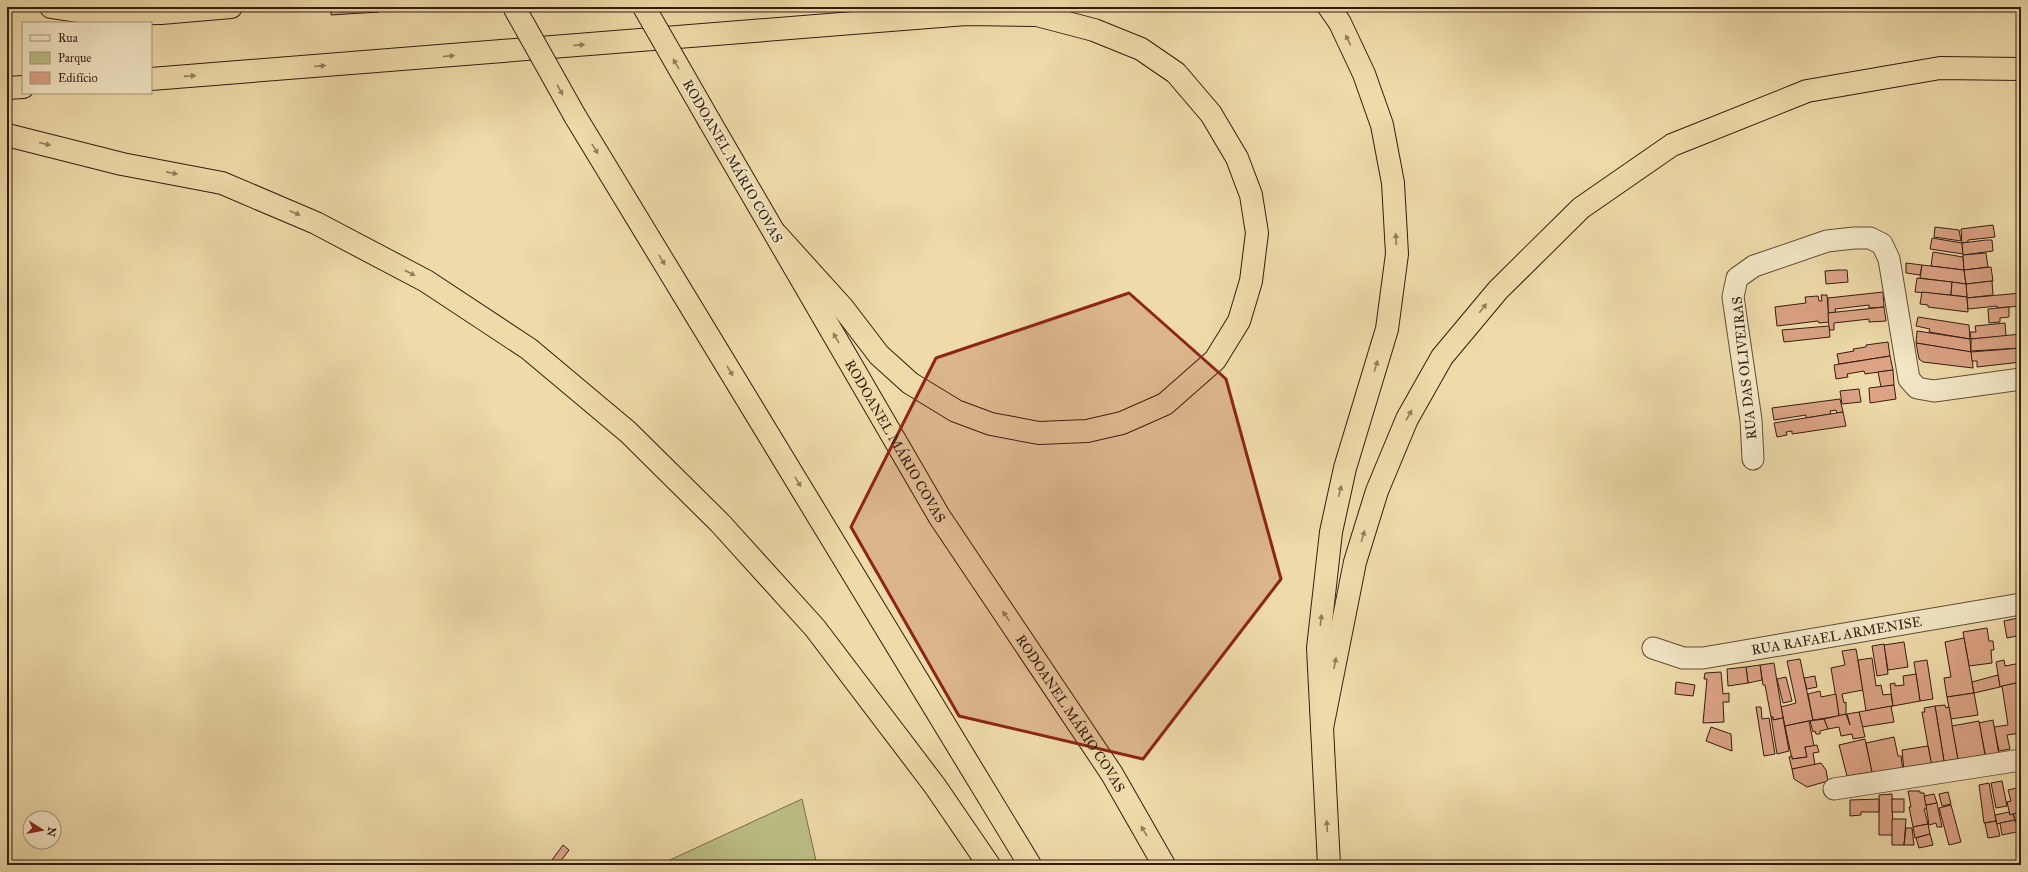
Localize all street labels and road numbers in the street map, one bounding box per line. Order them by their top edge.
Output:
street label: RODOANEL MÁRIO COVAS [679,76,788,246]
street label: RUA DAS OLIVEIRAS [1729,296,1760,440]
street label: RODOANEL MÁRIO COVAS [841,357,949,526]
street label: RUA RAFAEL ARMENISE [1750,613,1923,659]
street label: RODOANEL MÁRIO COVAS [1012,631,1129,795]

